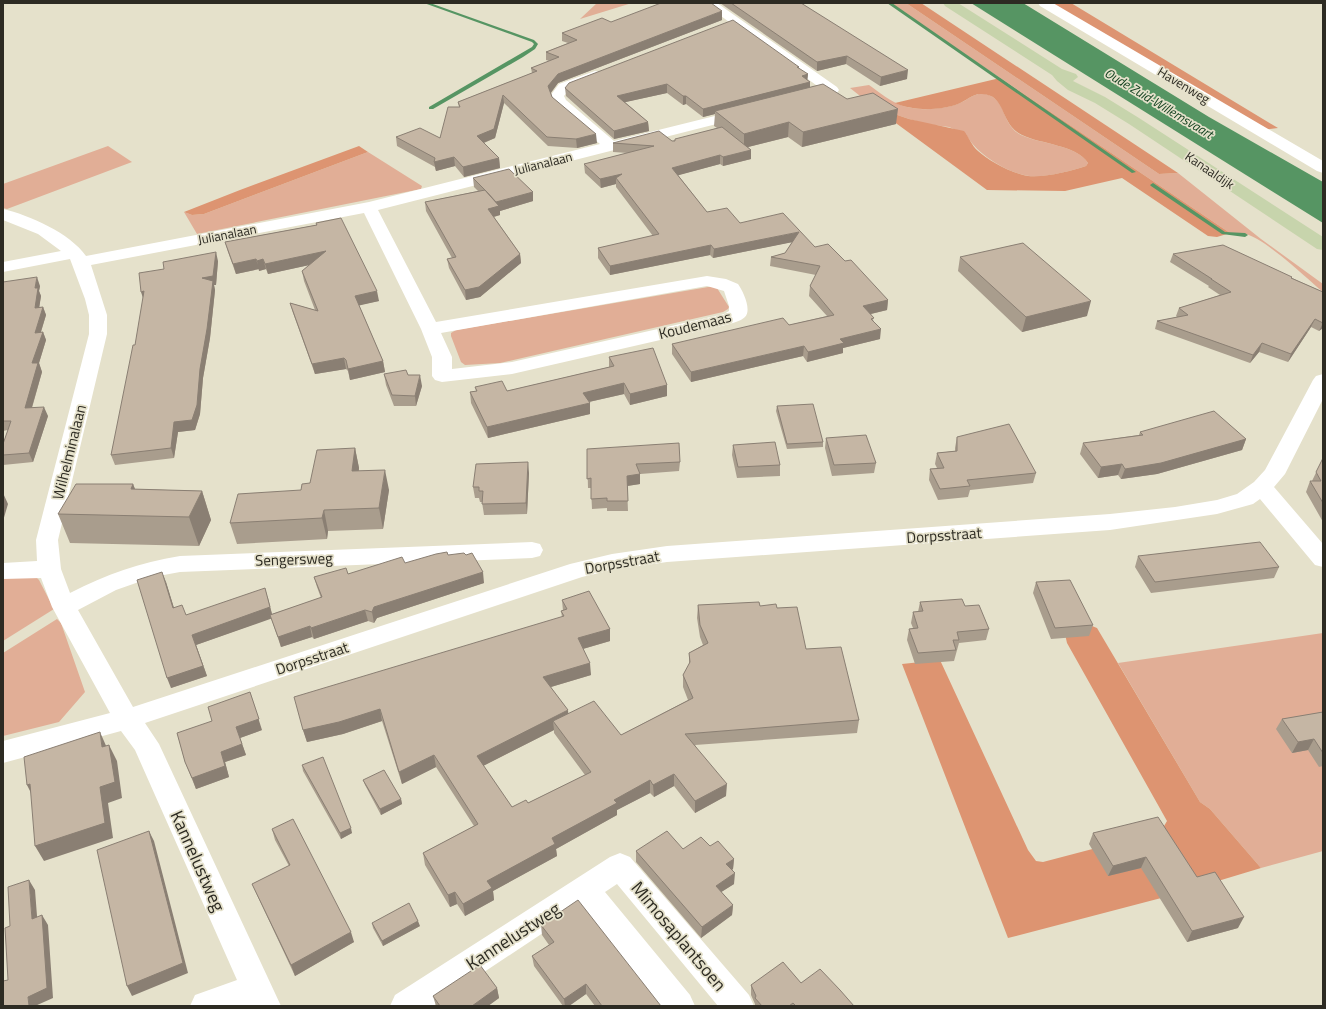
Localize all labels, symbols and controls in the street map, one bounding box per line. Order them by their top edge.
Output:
street label: Havenweg [1154,62,1214,109]
water label: Oude Zuid-Willemsvaart [1101,63,1219,144]
street label: Julianalaan [512,146,574,180]
street label: Kanaaldijk [1181,146,1239,194]
street label: Julianalaan [196,219,258,249]
street label: Koudemaas [656,305,734,345]
street label: Wilhelminalaan [46,402,92,502]
street label: Dorpsstraat [906,521,983,549]
street label: Dorpsstraat [583,544,662,580]
street label: Sengersweg [255,546,334,572]
street label: Dorpsstraat [273,635,352,681]
street label: Kannelustweg [164,806,232,916]
street label: Mimosaplantsoen [625,875,733,997]
street label: Kannelustweg [460,895,566,977]

